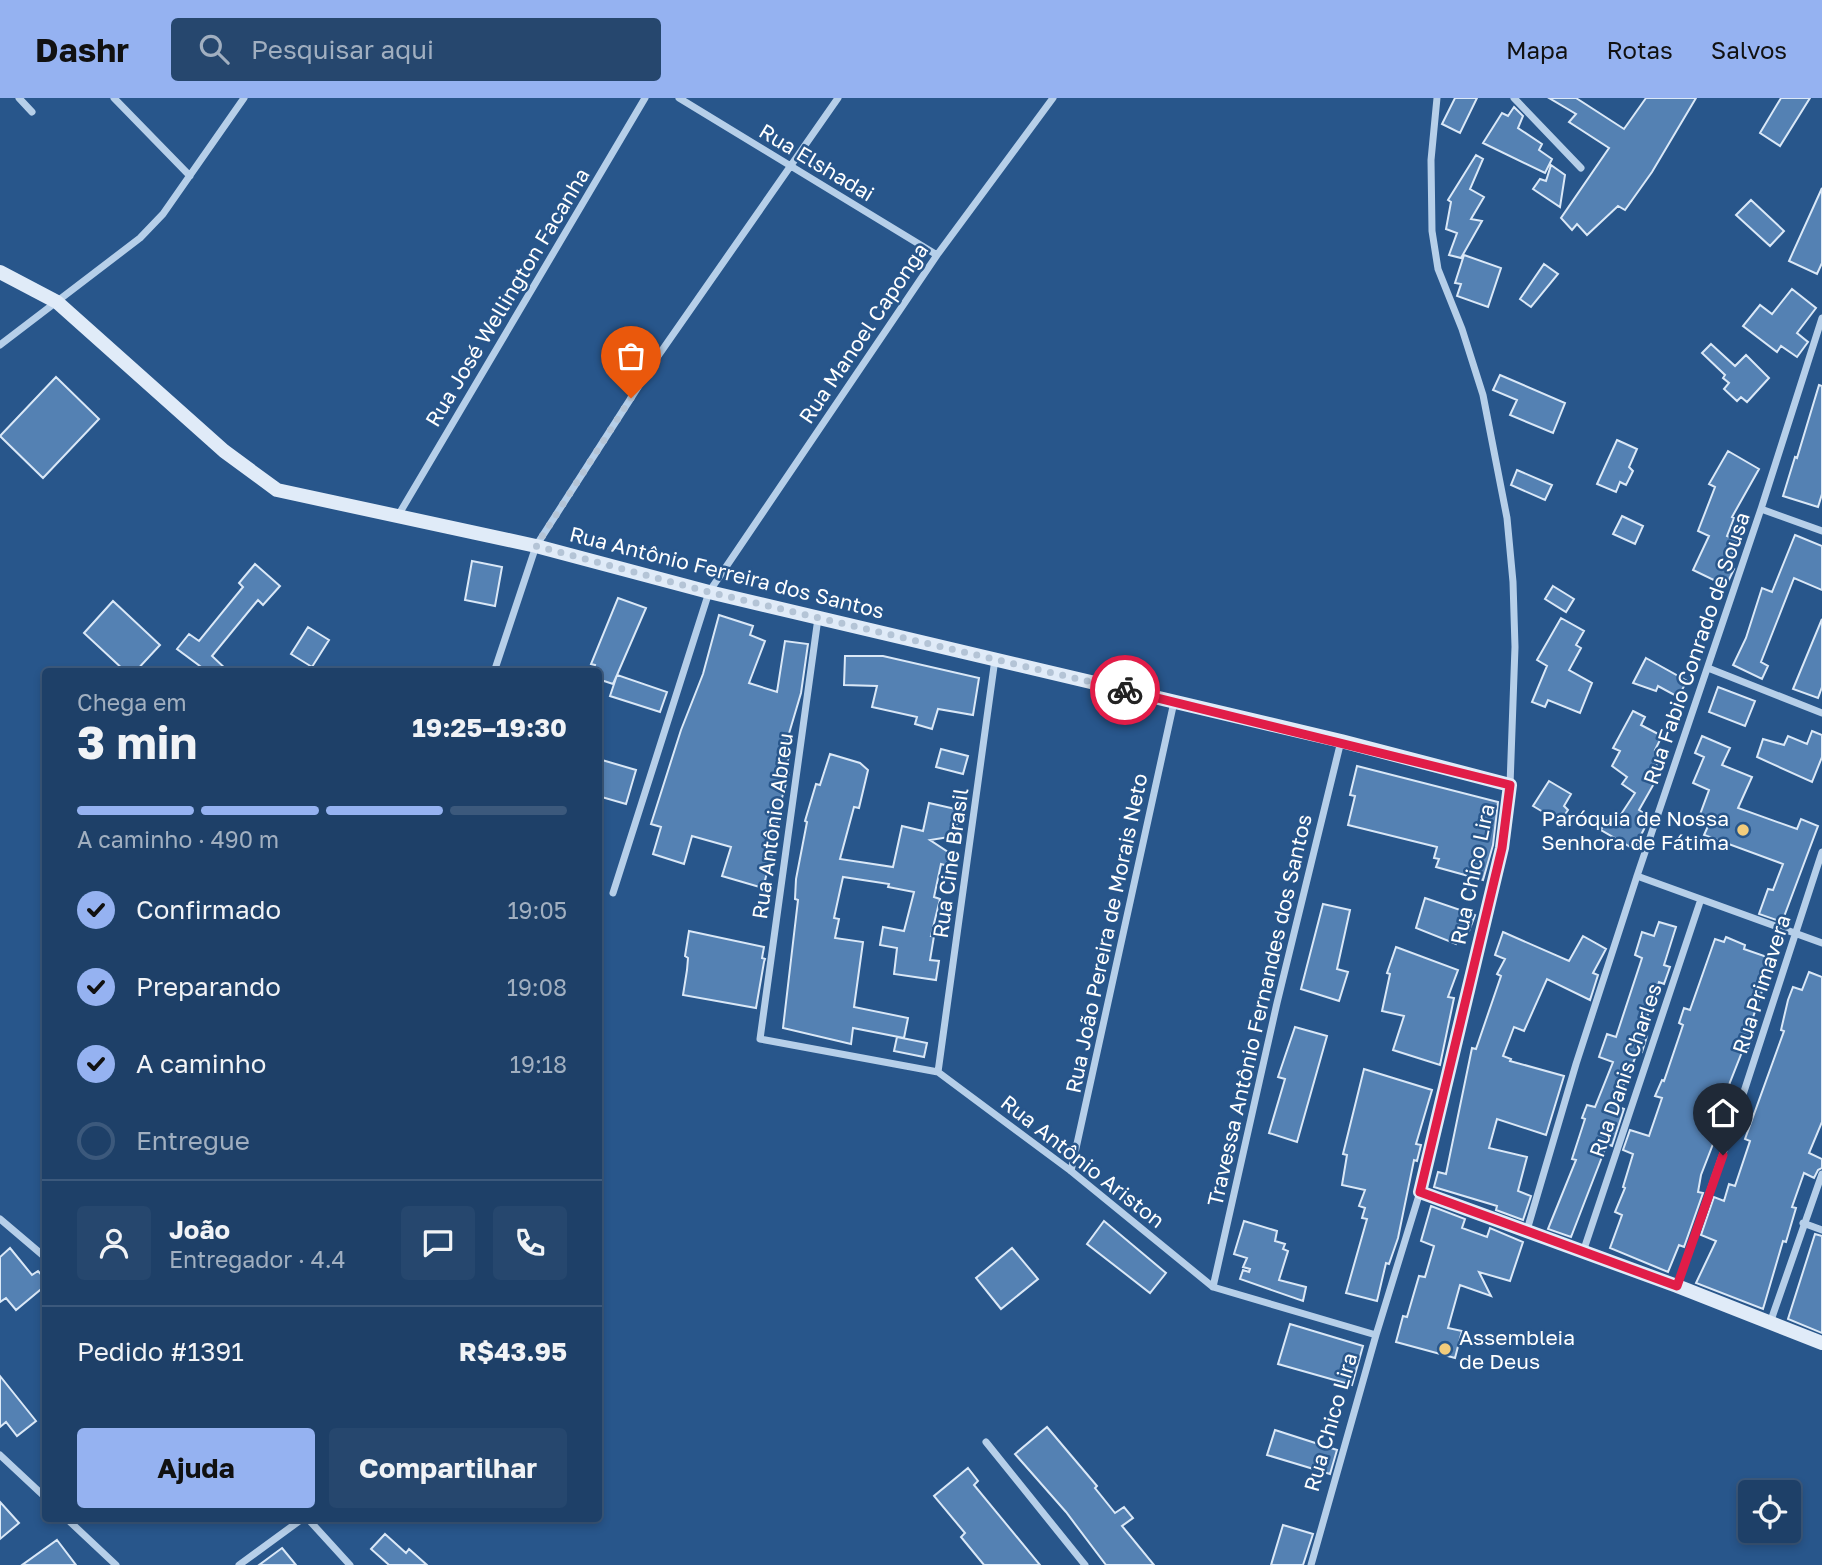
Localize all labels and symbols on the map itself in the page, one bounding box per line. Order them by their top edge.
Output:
street label: Rua Elshadai [755,118,879,206]
street label: Rua José Wellington Facanha [419,163,595,431]
street label: Rua Manoel Caponga [793,238,933,428]
pin [601,326,661,398]
street label: Rua Fabio Conrado de Sousa [1637,508,1755,788]
street label: Rua Antônio Ferreira dos Santos [567,520,887,624]
courier [1090,655,1160,725]
street label: Rua Antônio Abreu [746,731,798,921]
street label: Rua João Pereira de Morais Neto [1059,771,1153,1095]
street label: Rua Cine Brasil [927,786,973,940]
street label: Rua Chico Lira [1444,801,1500,947]
place label: Paróquia de Nossa Senhora de Fátima [1541,805,1729,855]
street label: Travessa Antônio Fernandes dos Santos [1201,811,1317,1209]
marker: Paróquia de Nossa Senhora de Fátima [1735,822,1751,838]
street label: Rua Primavera [1726,911,1796,1057]
street label: Rua Danis Charles [1583,980,1667,1160]
pin [1693,1083,1753,1155]
street label: Rua Antônio Ariston [996,1089,1170,1233]
place label: Assembleia de Deus [1459,1324,1575,1374]
marker: Assembleia de Deus [1437,1341,1453,1357]
street label: Rua Chico Lira [1298,1350,1362,1494]

